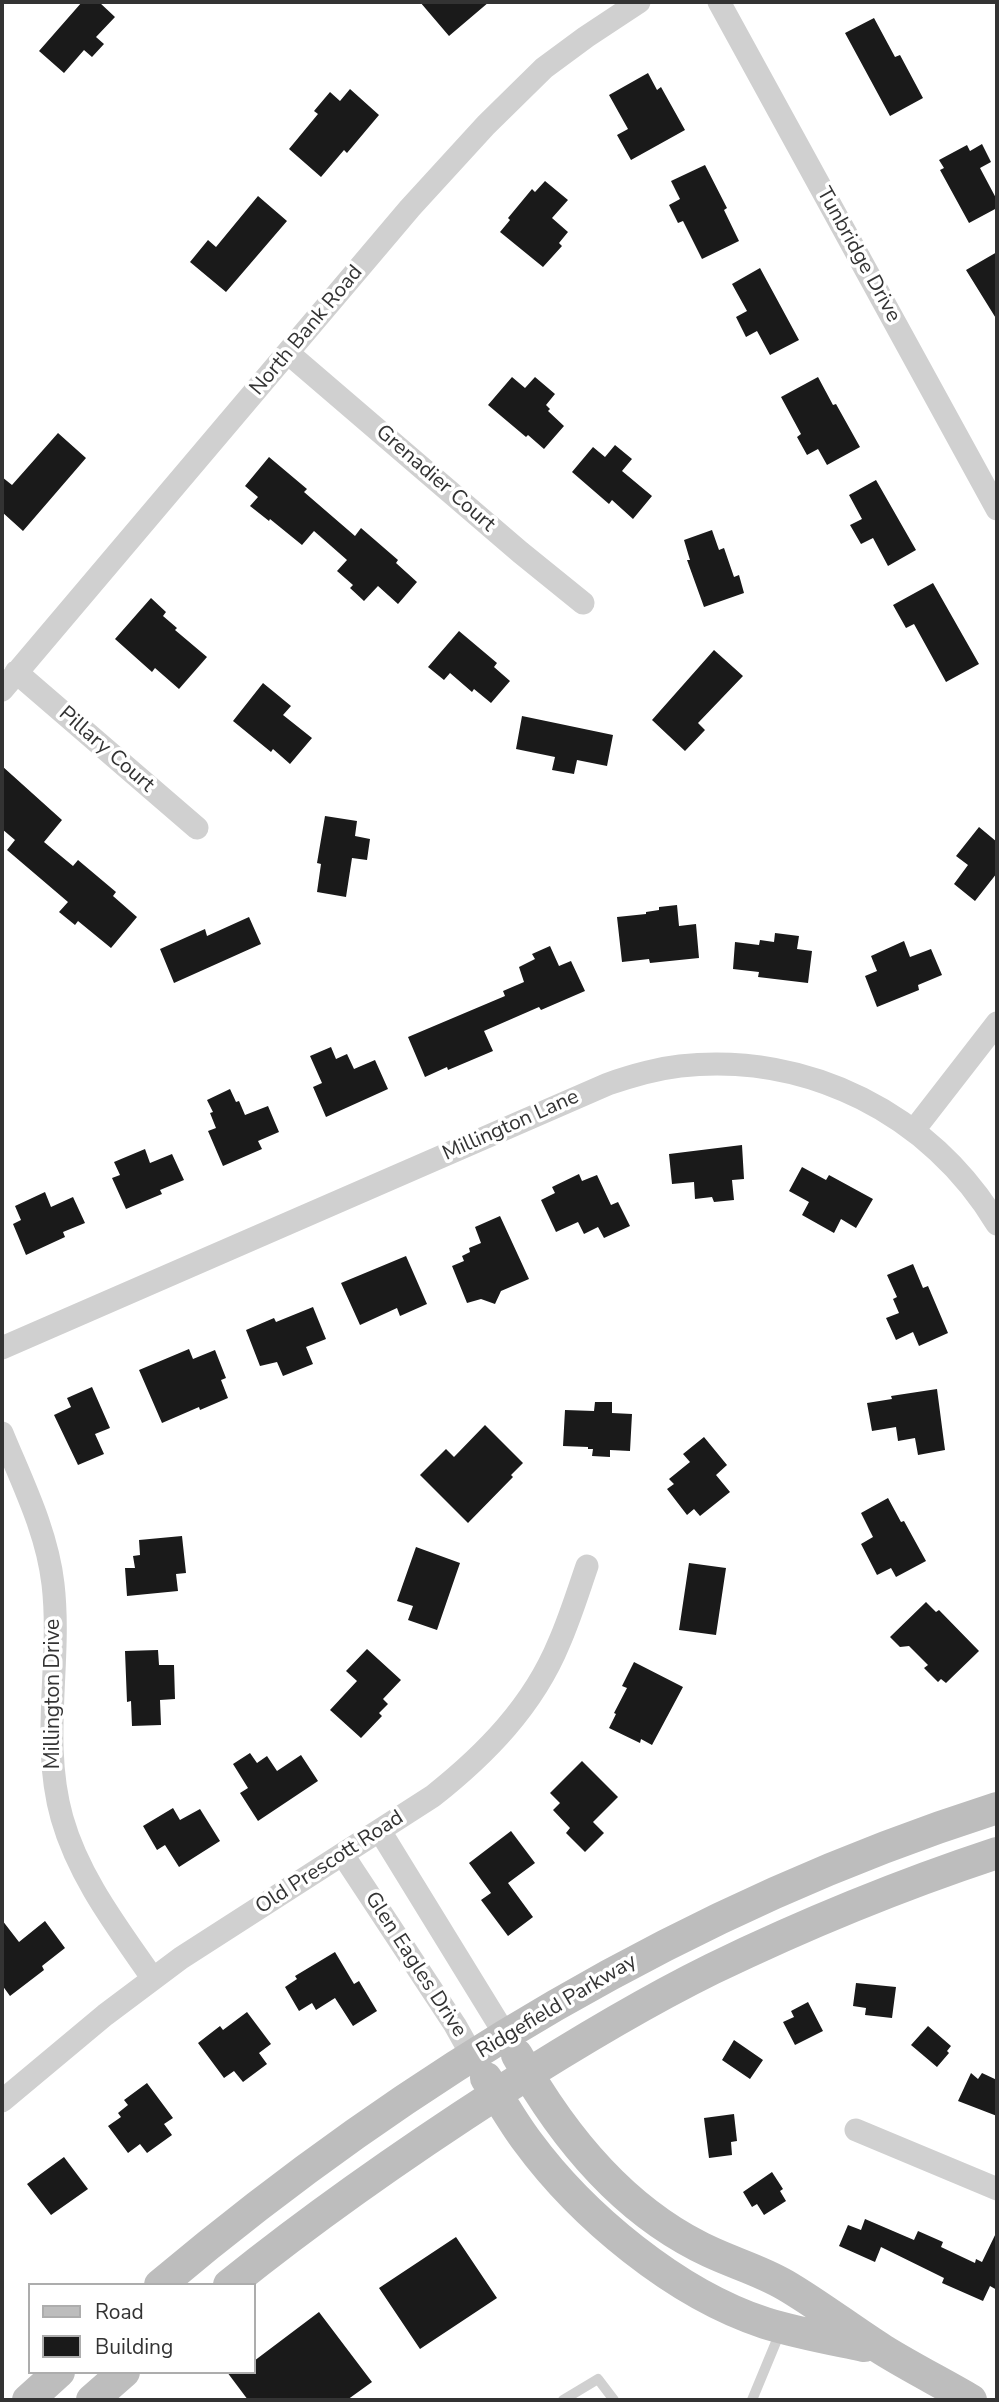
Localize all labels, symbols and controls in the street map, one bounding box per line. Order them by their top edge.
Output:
street label: Tunbridge Drive [811,183,905,327]
street label: North Bank Road [245,261,369,401]
street label: Grenadier Court [370,420,500,538]
street label: Pillary Court [53,702,159,798]
street label: Millington Lane [439,1085,583,1167]
street label: Millington Drive [41,1619,67,1769]
street label: Old Prescott Road [251,1806,409,1920]
street label: Glen Eagles Drive [359,1888,471,2042]
street label: Ridgefield Parkway [472,1949,642,2065]
legend [28,2283,256,2374]
text: Road [95,2298,144,2326]
text: Building [95,2333,173,2361]

